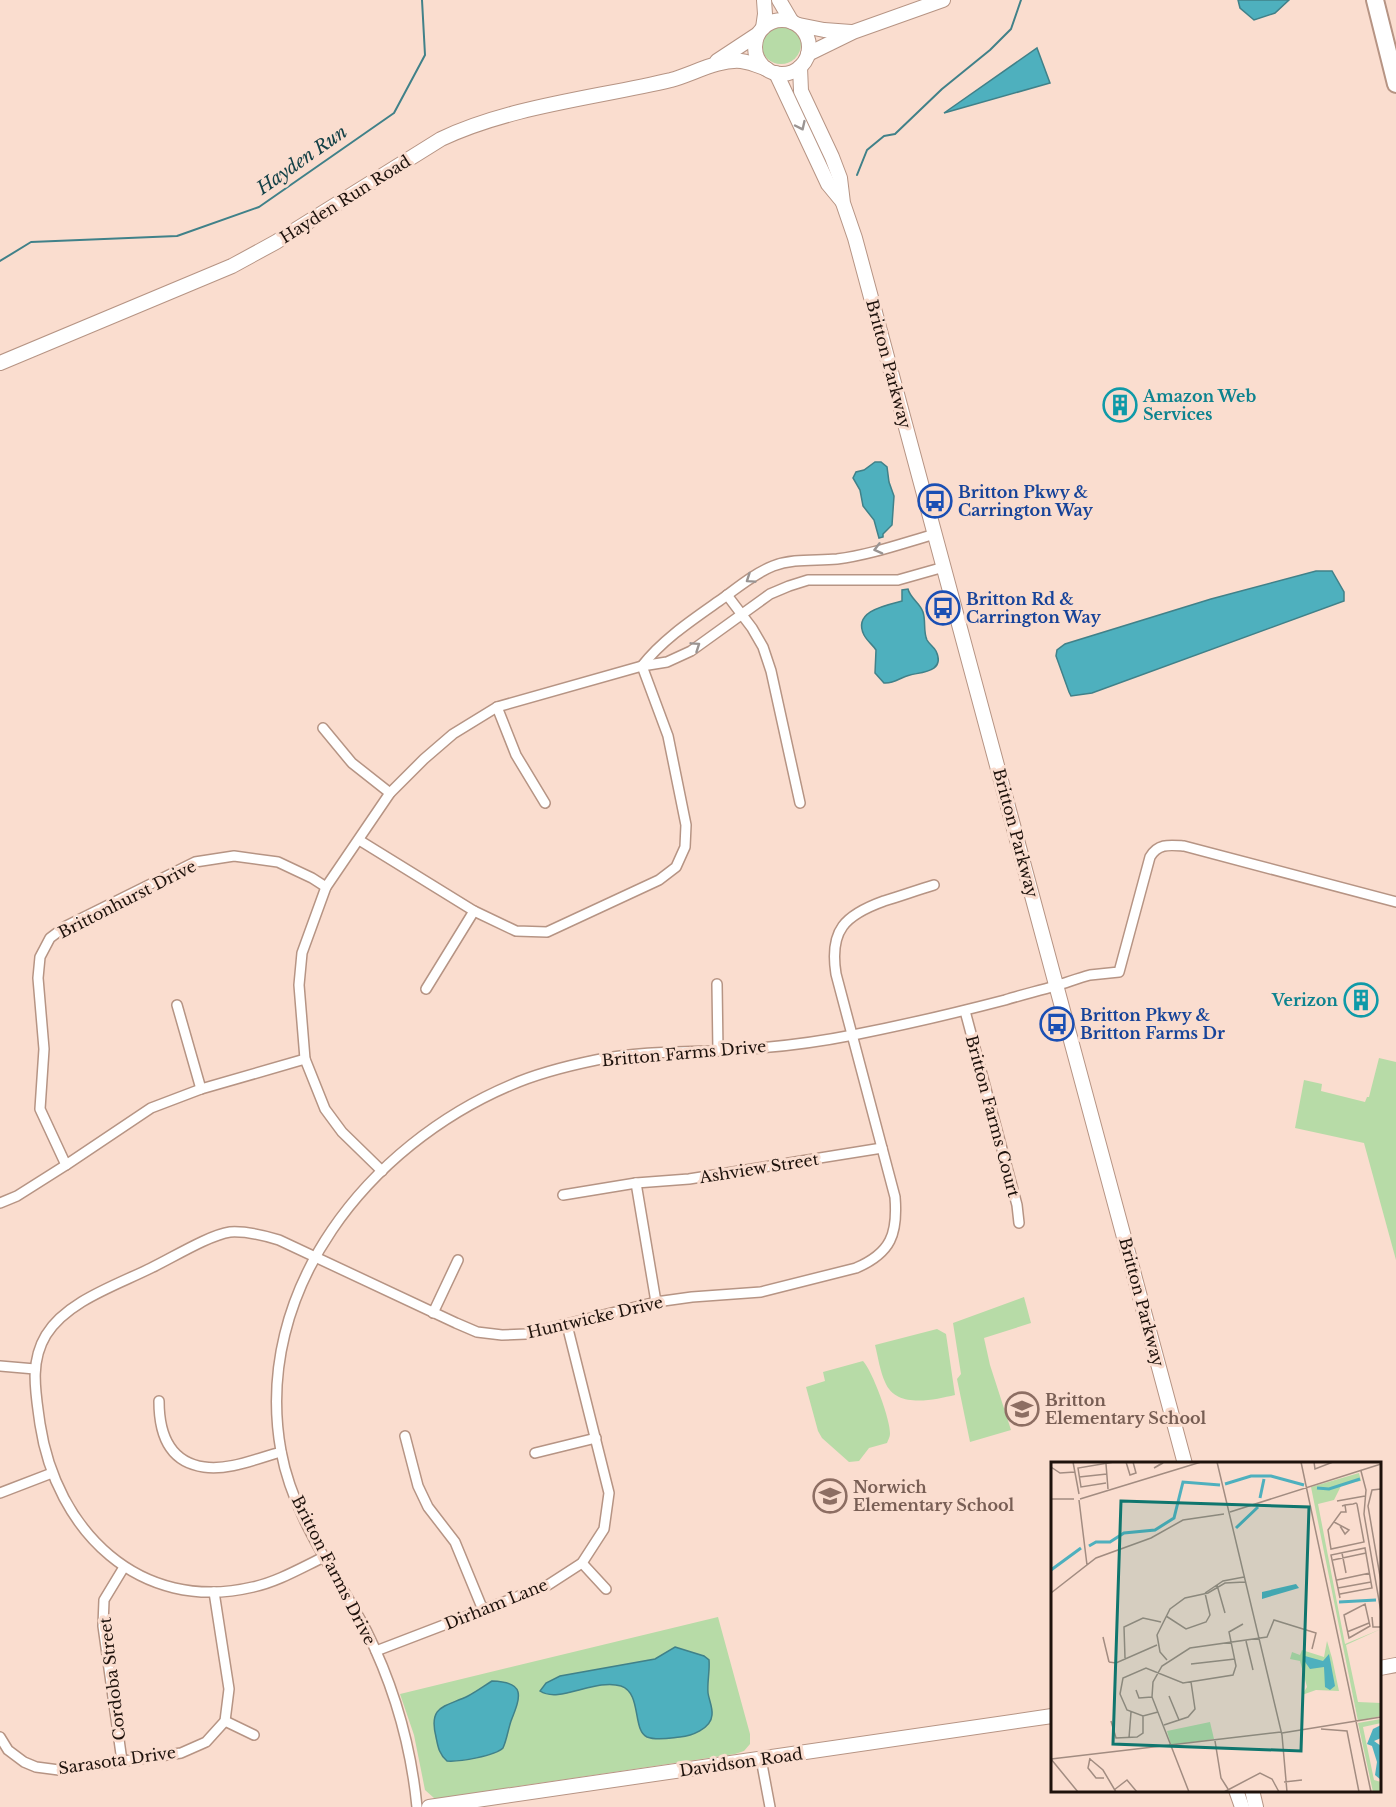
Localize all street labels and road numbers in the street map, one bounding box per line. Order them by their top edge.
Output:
street label: Hayden Run Road [276,151,414,247]
street label: Britton Parkway [862,297,916,432]
street label: Britton Parkway [989,766,1043,901]
street label: Brittonhurst Drive [55,856,199,942]
street label: Britton Farms Court [962,1033,1024,1199]
street label: Britton Farms Drive [601,1036,767,1070]
street label: Ashview Street [697,1149,820,1187]
street label: Britton Parkway [1115,1235,1169,1370]
street label: Huntwicke Drive [525,1292,665,1342]
street label: Britton Farms Drive [288,1492,380,1648]
street label: Dirham Lane [441,1574,551,1634]
street label: Cordoba Street [95,1616,129,1742]
street label: Sarasota Drive [57,1742,177,1778]
street label: Davidson Road [678,1743,804,1781]

